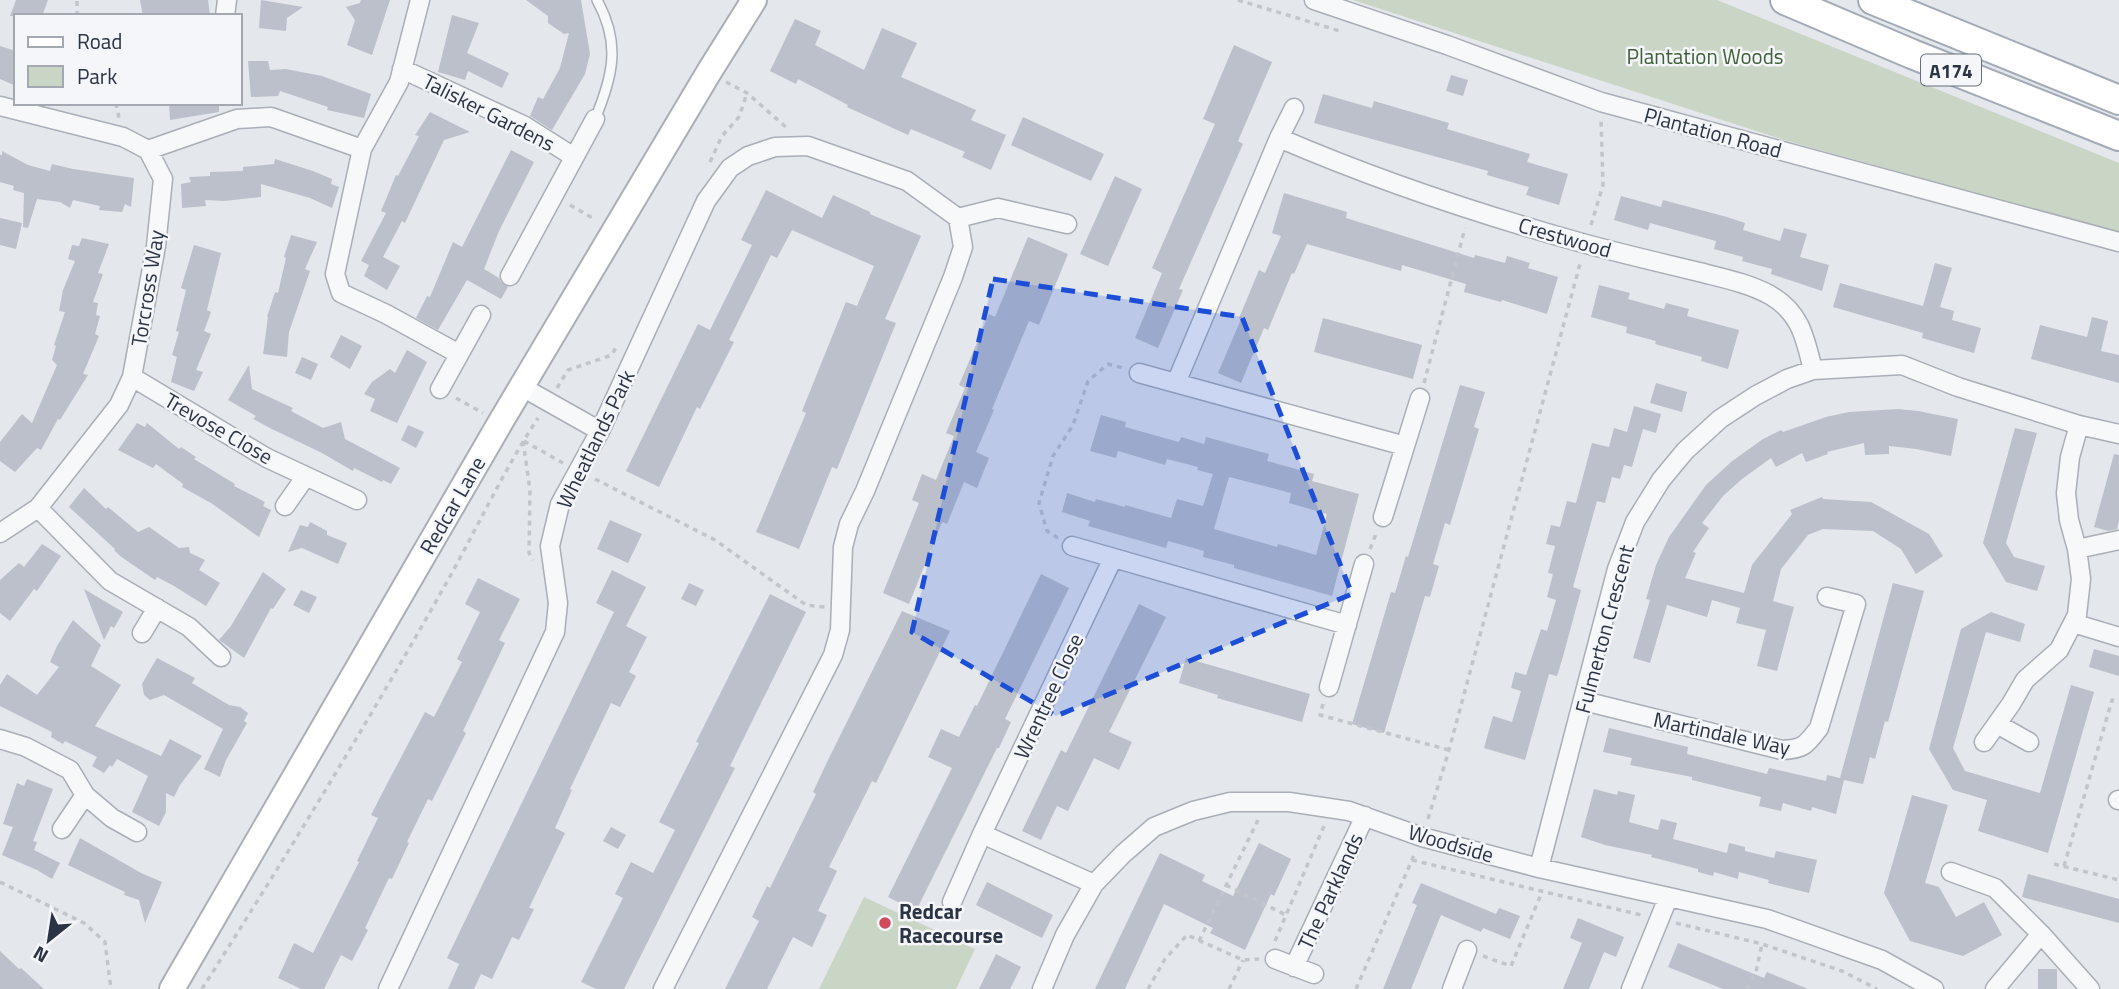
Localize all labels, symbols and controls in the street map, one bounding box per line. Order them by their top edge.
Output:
legend [14,14,242,105]
text: Road [77,25,122,57]
park label: Plantation Woods [1626,40,1784,72]
road number: A174 [1921,54,1981,86]
text: Park [77,60,117,92]
street label: Talisker Gardens [417,65,561,159]
street label: Plantation Road [1641,98,1785,166]
street label: Crestwood [1515,208,1615,266]
street label: Torcross Way [122,227,172,349]
street label: Wheatlands Park [548,364,642,514]
street label: Trevose Close [159,384,279,472]
street label: Redcar Lane [411,450,493,560]
street label: Fulmerton Crescent [1566,540,1642,717]
street label: Wrentree Close [1005,628,1091,764]
street label: Martindale Way [1651,703,1793,763]
street label: Woodside [1405,816,1497,870]
street label: The Parklands [1289,827,1371,955]
place label: Redcar Racecourse [899,895,1003,951]
north arrow [14,905,84,975]
marker: Redcar Racecourse [877,915,893,931]
text: N [27,939,53,971]

